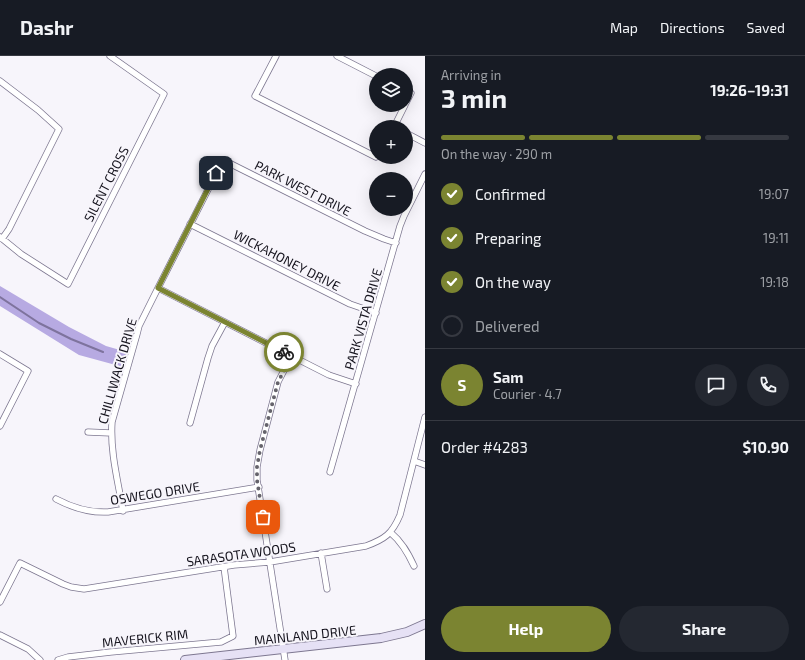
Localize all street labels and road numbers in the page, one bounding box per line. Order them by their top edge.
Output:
street label: SILENT CROSS [80,144,132,224]
street label: PARK WEST DRIVE [252,157,354,219]
street label: WICKAHONEY DRIVE [231,226,343,294]
street label: PARK VISTA DRIVE [341,266,385,372]
street label: CHILLIWACK DRIVE [94,316,140,426]
street label: OSWEGO DRIVE [109,478,201,508]
street label: SARASOTA WOODS [185,538,297,570]
street label: MAINLAND DRIVE [253,622,357,648]
street label: MAVERICK RIM [101,626,189,650]

